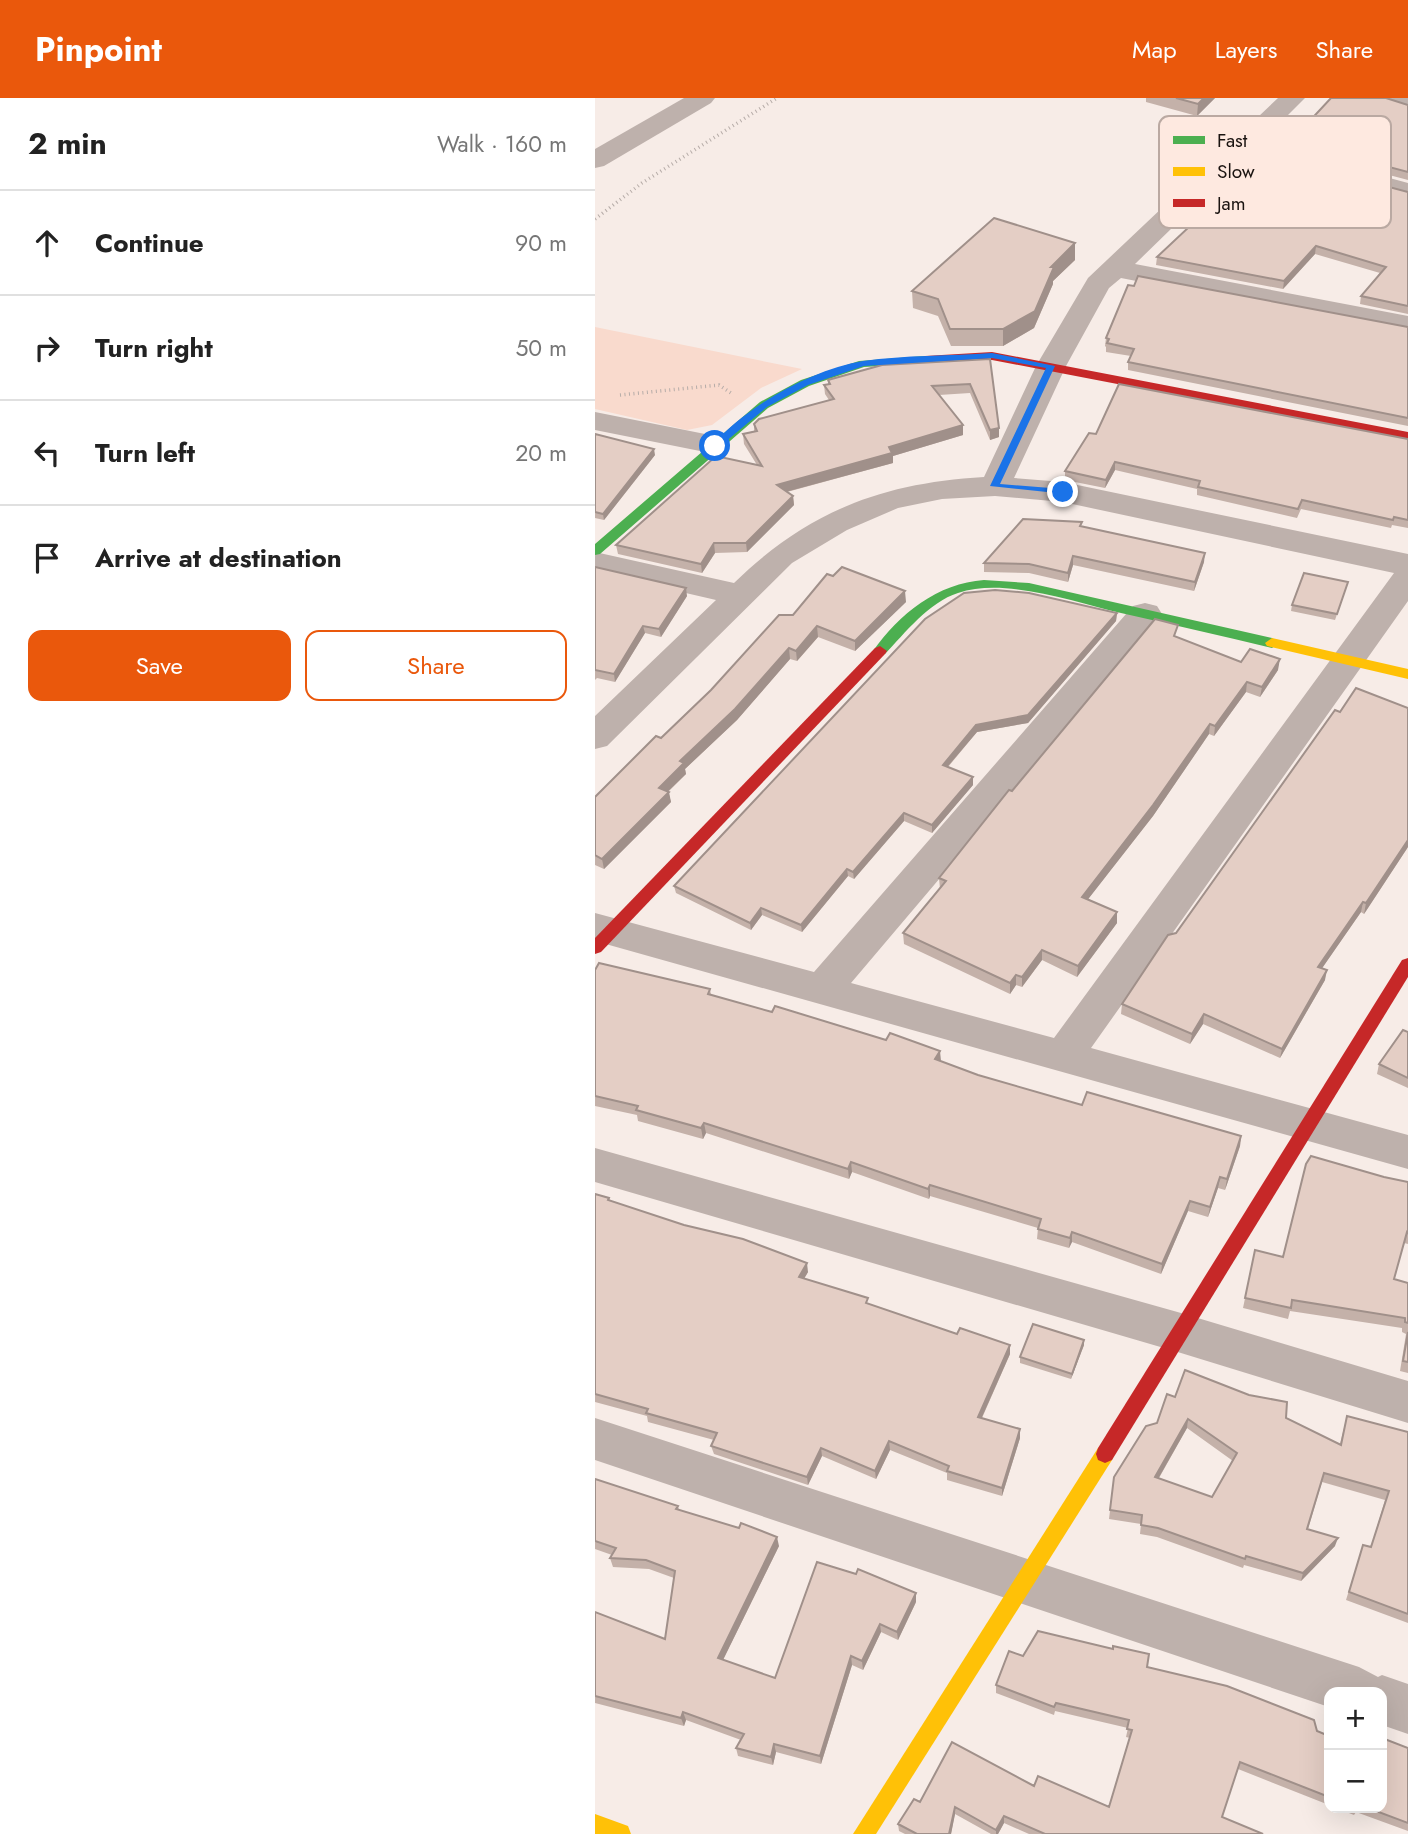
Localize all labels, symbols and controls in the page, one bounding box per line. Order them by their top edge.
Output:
text: Pinpoint [35,26,162,73]
text: Map [1132,32,1177,67]
text: Layers [1215,32,1277,67]
text: Share [1315,32,1373,67]
legend [1159,116,1391,228]
text: 2 min [28,122,107,165]
text: Walk · 160 m [437,127,567,161]
text: Fast [1217,127,1248,154]
text: Slow [1217,158,1255,185]
text: Jam [1214,190,1246,217]
icon: ahead [28,224,66,262]
text: Continue [95,224,204,262]
text: 90 m [515,226,567,260]
icon: right [28,329,66,367]
text: Turn right [95,329,213,367]
text: 50 m [515,331,567,365]
route start [699,430,730,461]
icon: left [28,434,66,472]
text: Turn left [95,434,195,472]
text: 20 m [515,436,567,470]
route end [1047,476,1078,507]
icon: arrive [28,539,66,577]
text: Arrive at destination [95,539,342,577]
button: Save [28,630,291,701]
button: Share [305,630,567,701]
map controls [1324,1687,1387,1813]
button: + [1324,1687,1387,1750]
button: − [1324,1750,1387,1813]

